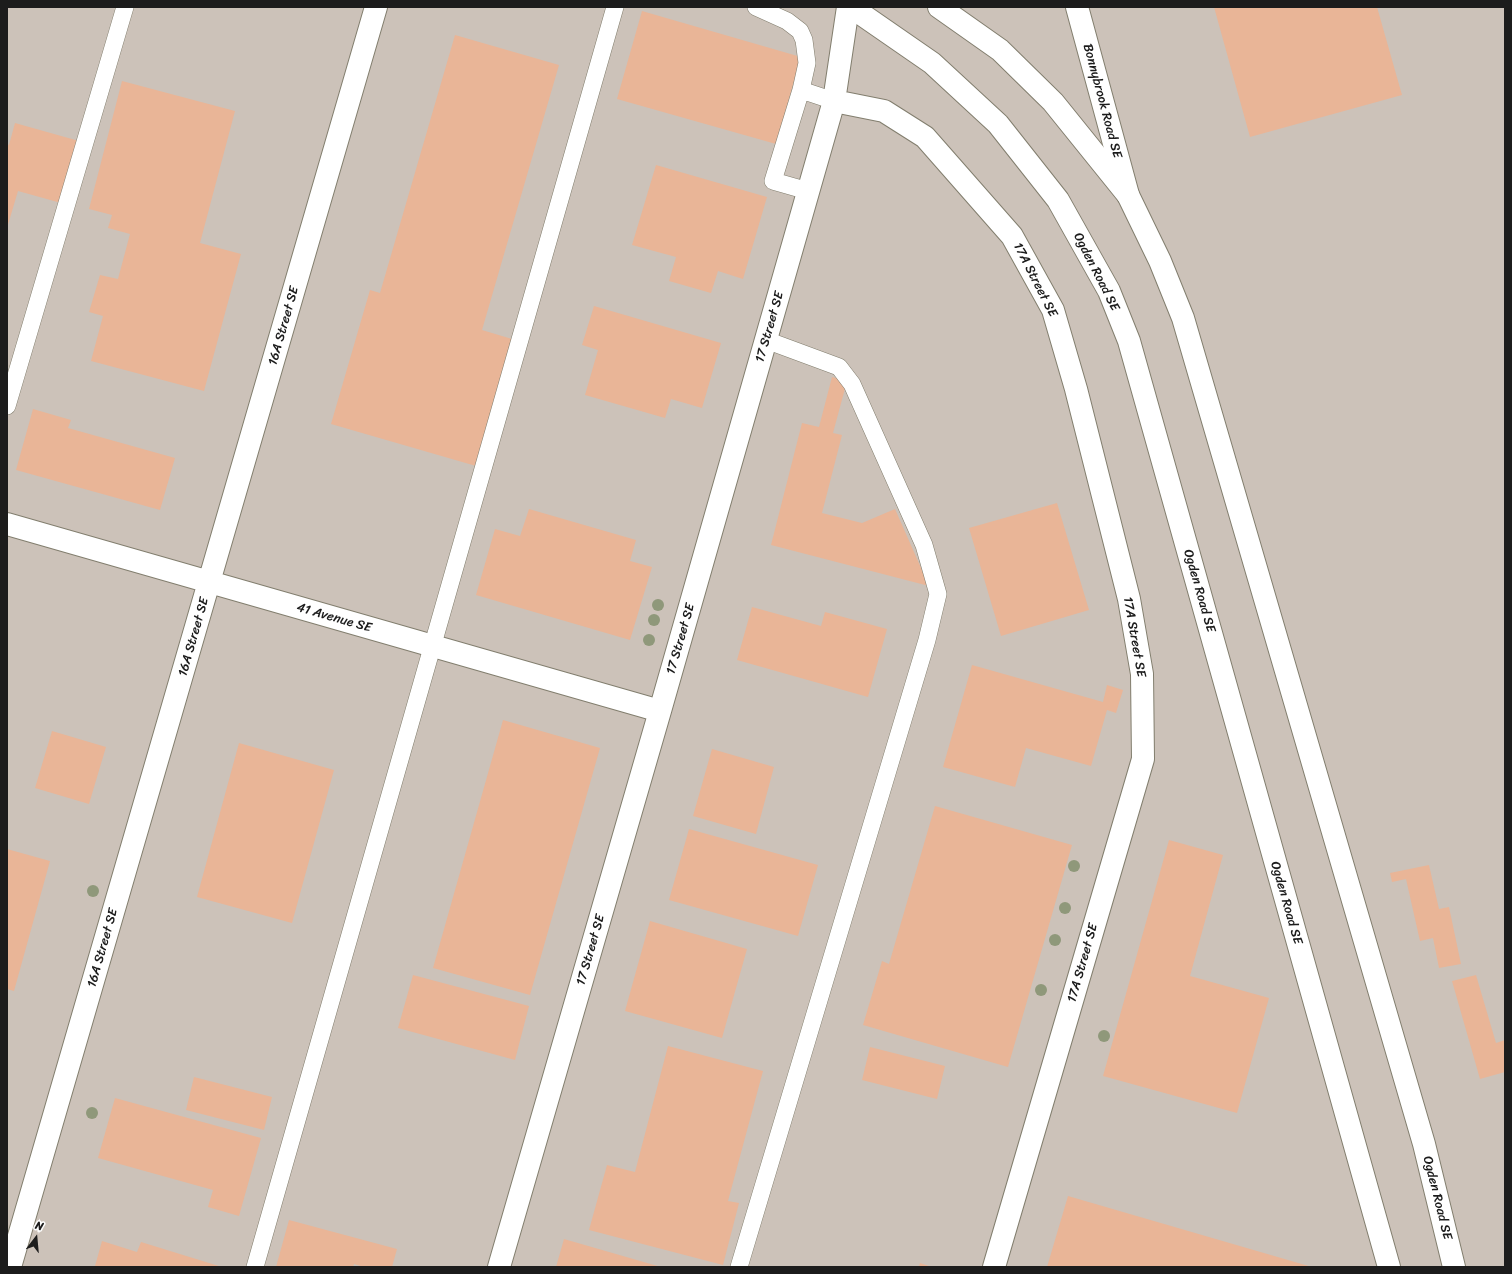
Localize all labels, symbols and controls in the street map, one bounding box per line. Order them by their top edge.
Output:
street label: Bonnybrook Road SE [1079,42,1125,160]
street label: Ogden Road SE [1070,230,1122,314]
street label: 17A Street SE [1010,240,1060,320]
street label: 16A Street SE [265,285,303,367]
street label: 17 Street SE [752,290,788,364]
street label: Ogden Road SE [1180,548,1218,634]
street label: 16A Street SE [175,596,213,678]
street label: 17A Street SE [1119,596,1149,678]
street label: 41 Avenue SE [295,600,373,636]
street label: 17 Street SE [663,602,699,676]
street label: Ogden Road SE [1267,860,1305,946]
street label: 16A Street SE [84,907,122,989]
street label: 17 Street SE [573,913,609,987]
street label: 17A Street SE [1064,922,1102,1004]
street label: Ogden Road SE [1419,1155,1455,1241]
text: N [33,1216,46,1236]
north arrow [16,1218,56,1258]

